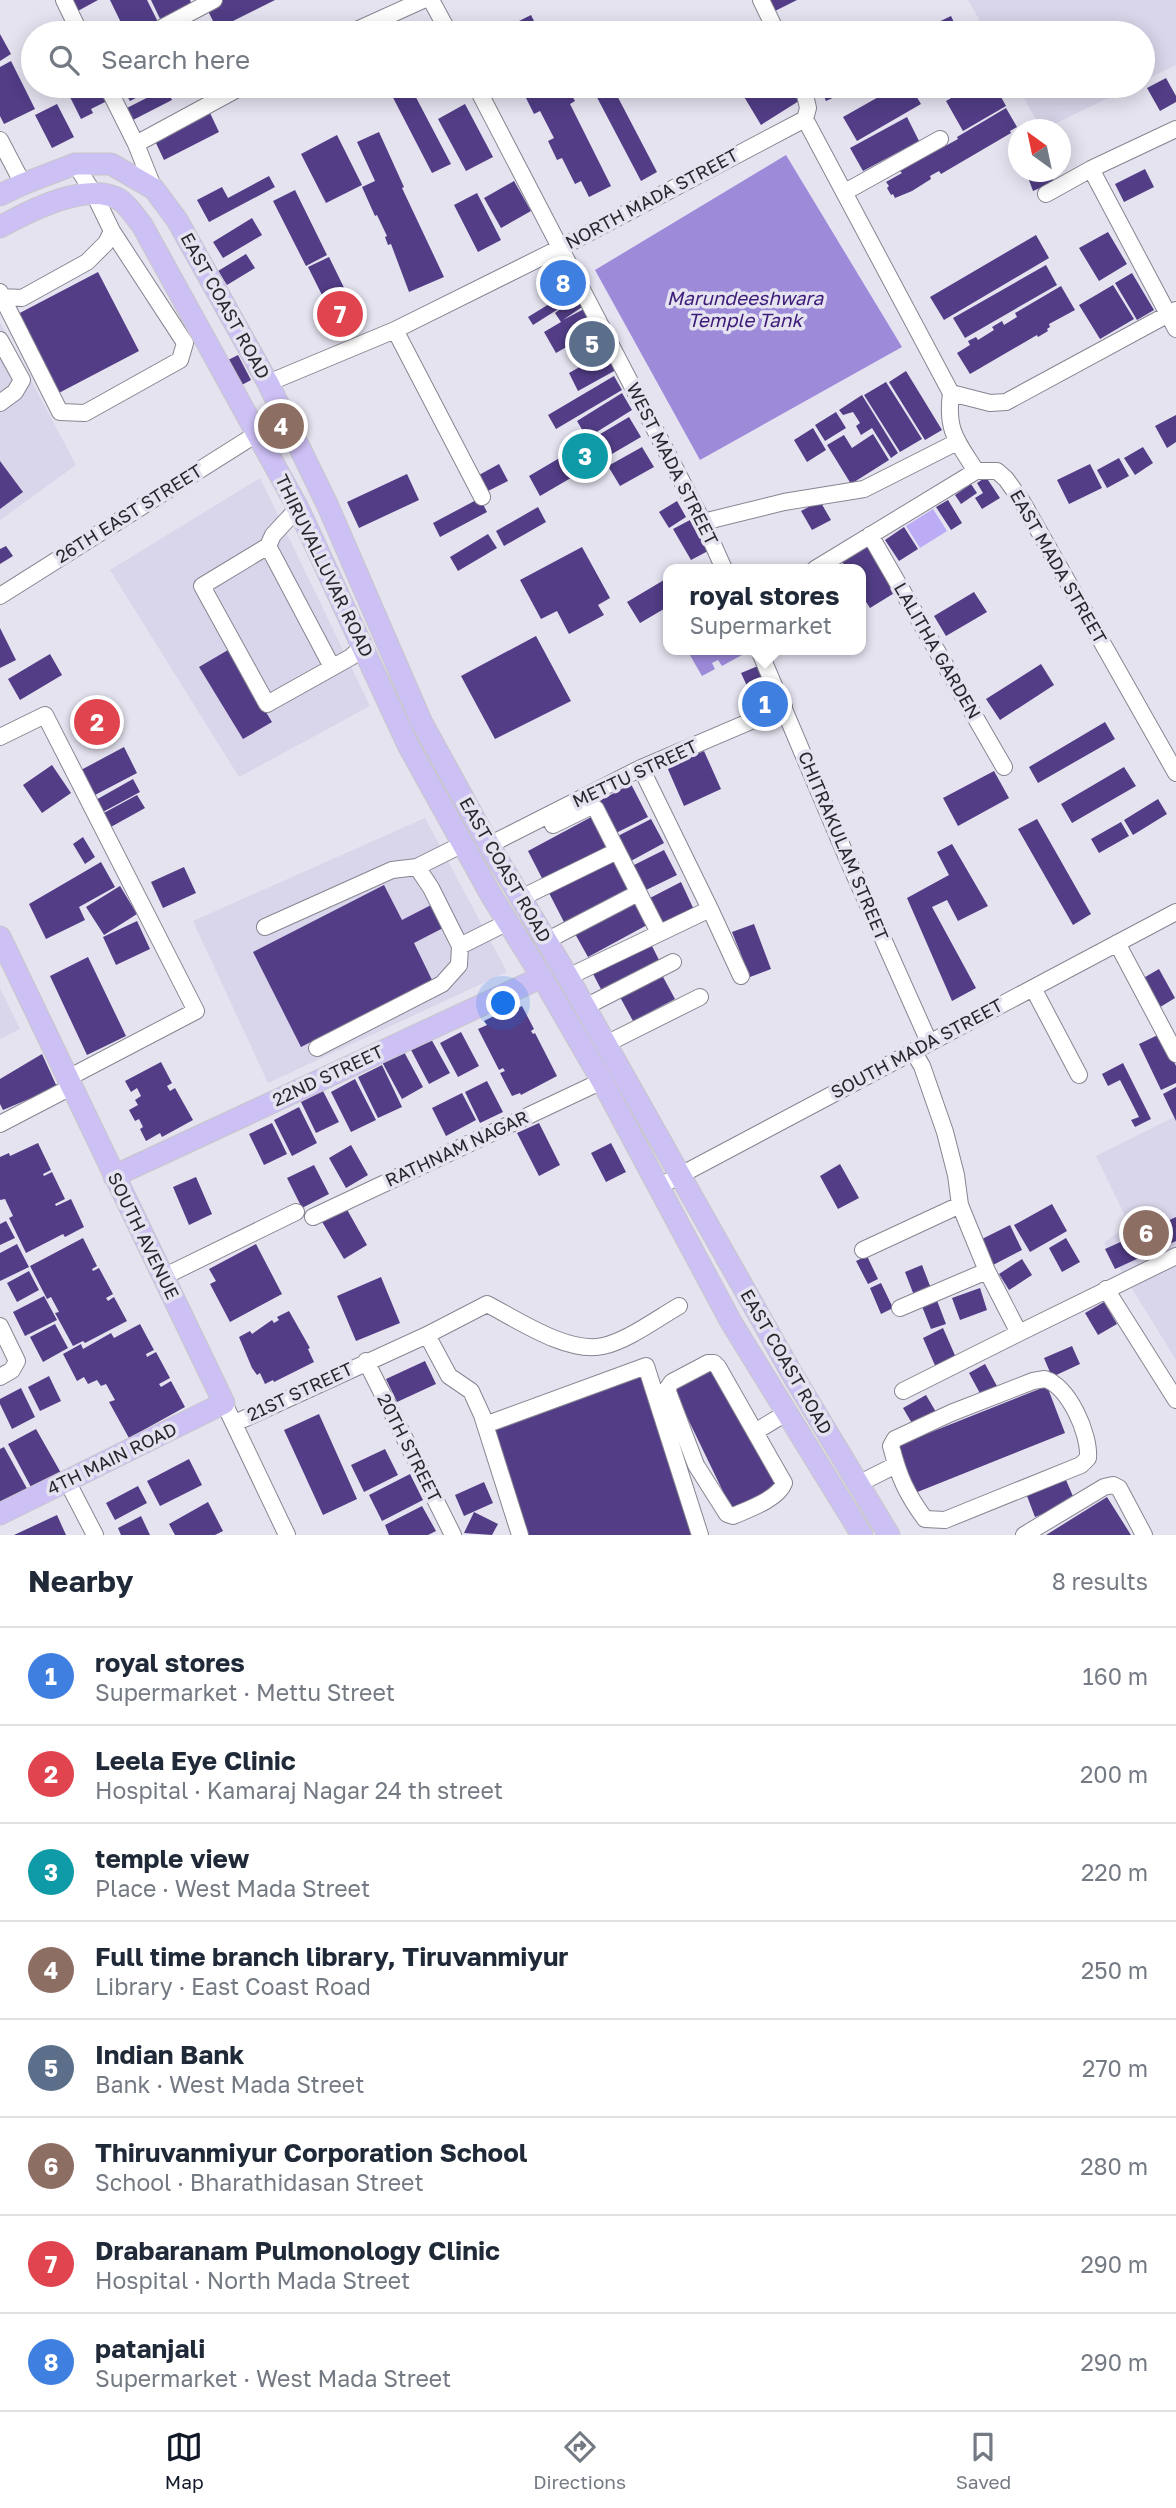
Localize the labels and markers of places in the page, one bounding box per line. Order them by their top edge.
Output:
pin: 8 [540,257,586,309]
pin: 7 [317,288,363,340]
pin: 5 [569,318,615,370]
pin: 4 [258,400,304,452]
pin: 3 [562,430,608,482]
pin: 1 [742,678,788,730]
pin: 2 [74,696,120,748]
pin: 6 [1123,1207,1169,1259]

